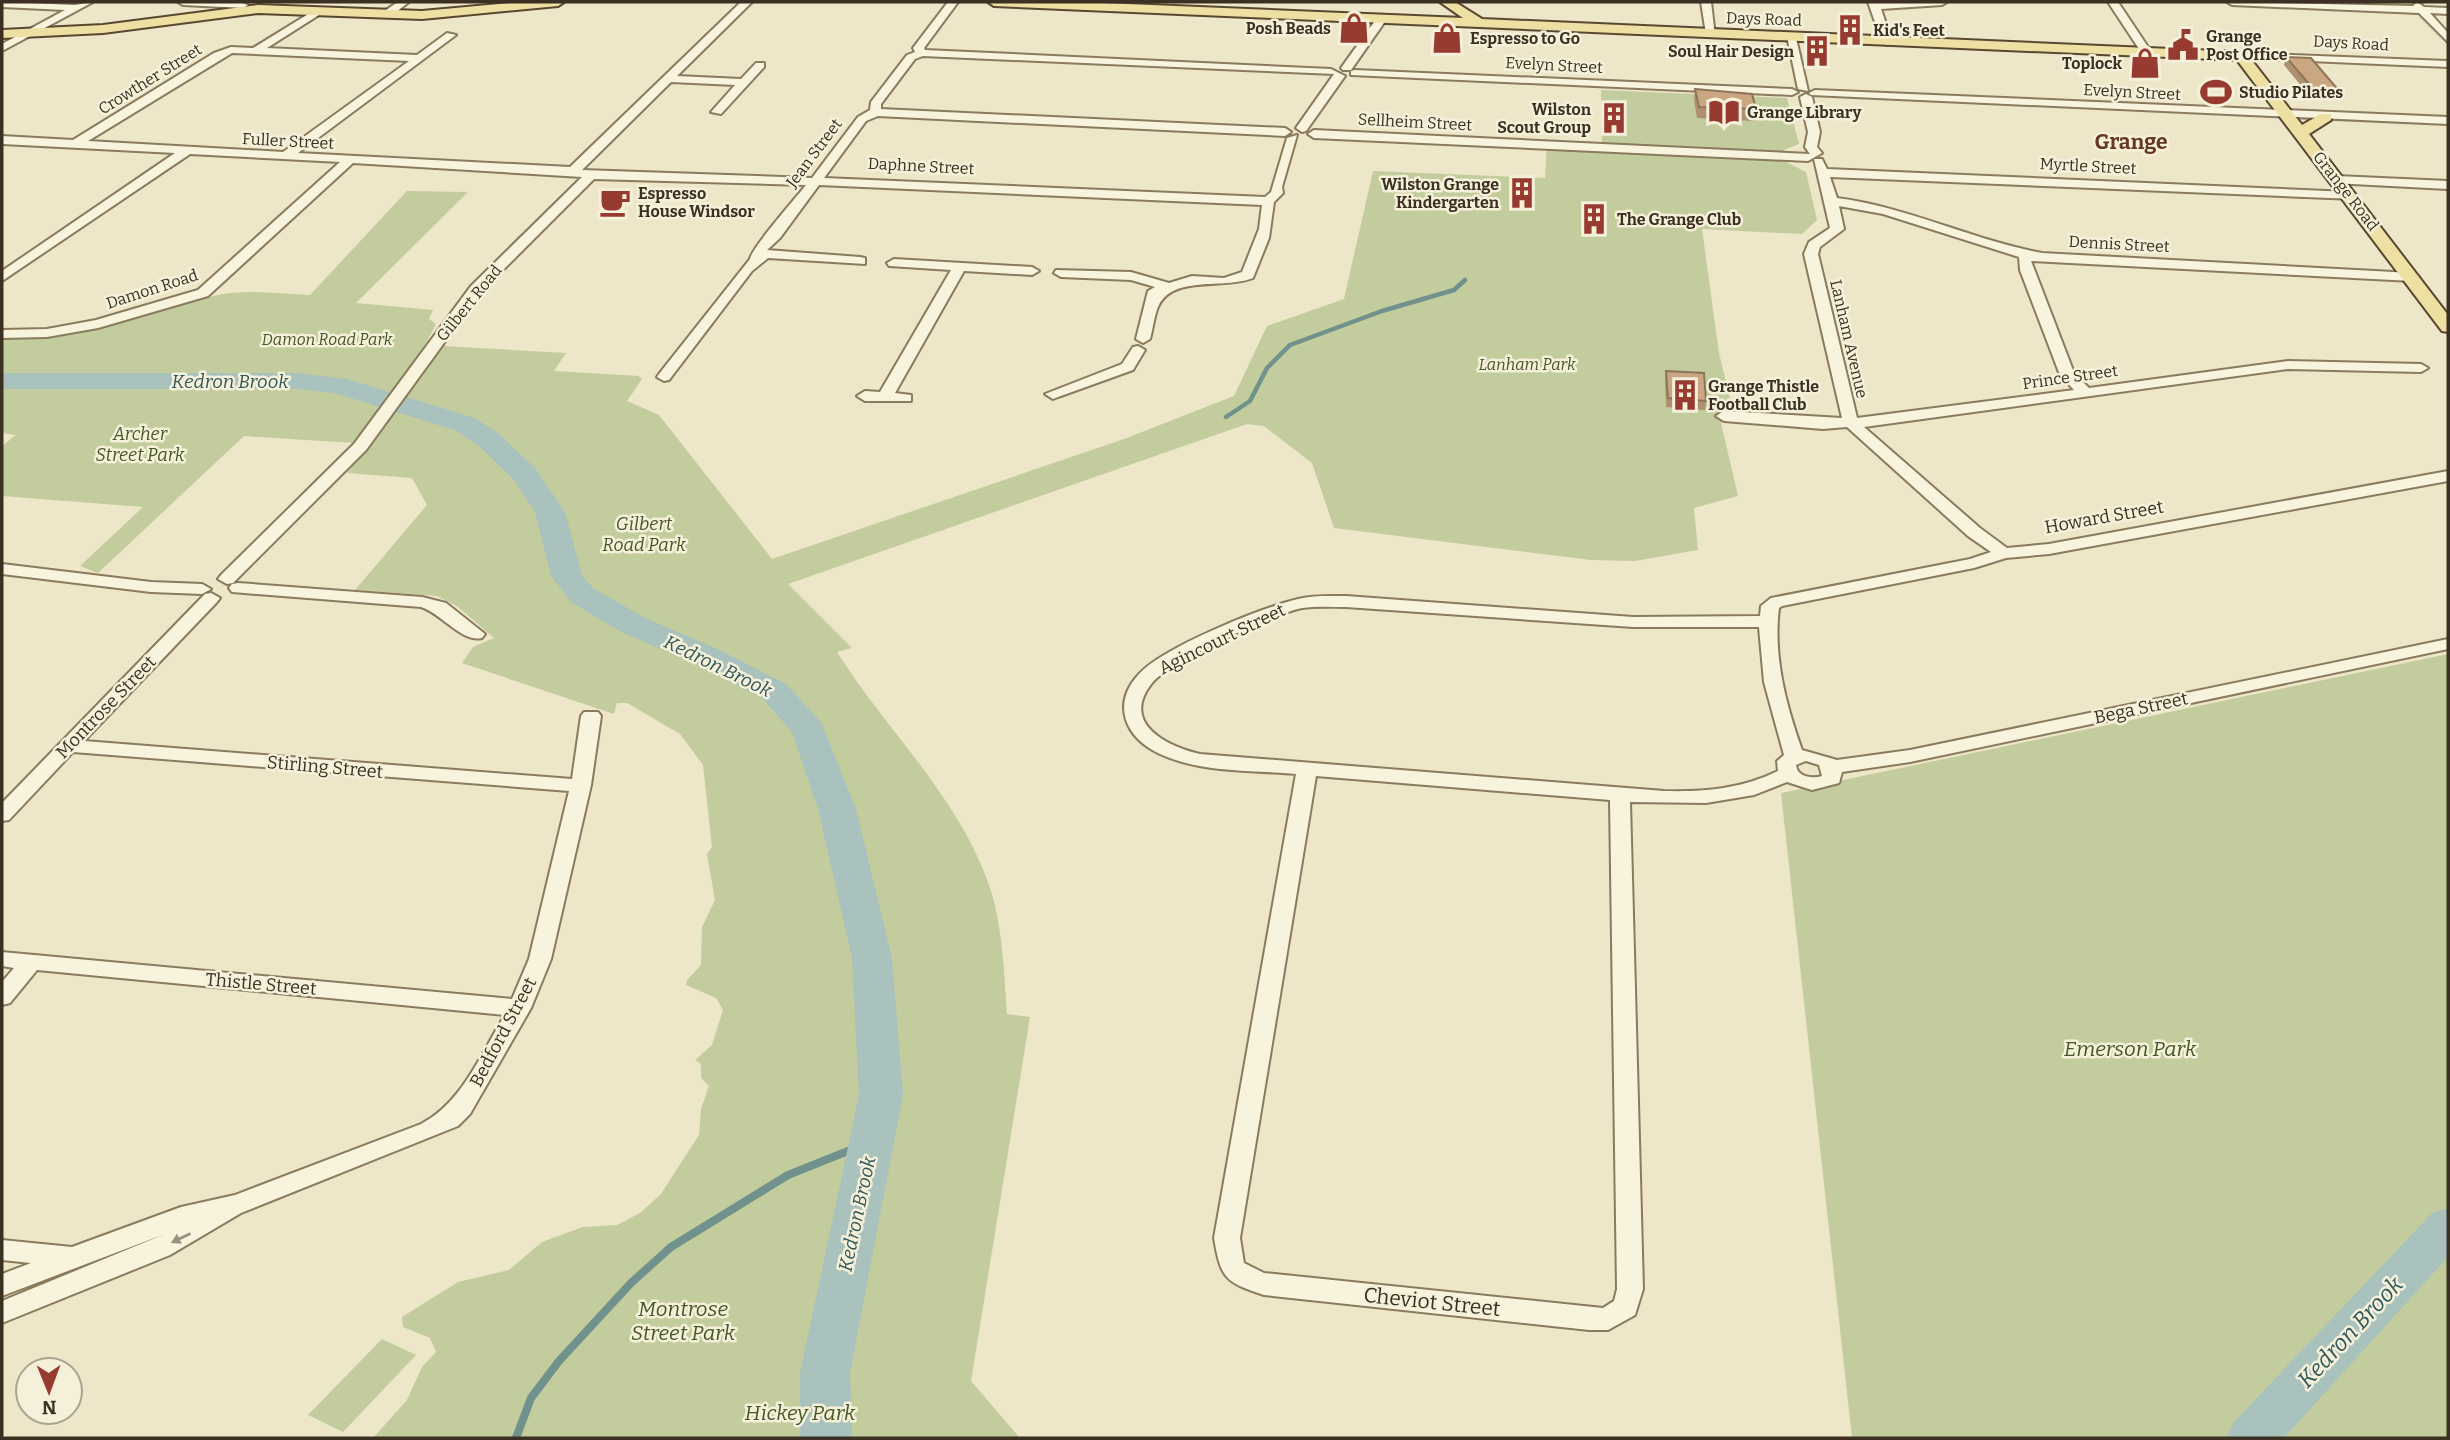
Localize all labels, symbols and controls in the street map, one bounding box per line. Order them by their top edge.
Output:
street label: Days Road [1726,8,1803,30]
shop icon: Posh Beads [1337,11,1371,45]
building icon: Kid's Feet [1833,13,1867,47]
place label: Posh Beads [1246,19,1331,38]
shop icon: Espresso to Go [1430,21,1464,55]
place label: Kid's Feet [1873,21,1946,40]
place label: Grange Post Office [2206,27,2288,64]
public building icon: Grange Post Office [2166,28,2200,62]
place label: Espresso to Go [1470,29,1580,48]
street label: Days Road [2313,32,2390,55]
building icon: Soul Hair Design [1800,34,1834,68]
street label: Crowther Street [95,40,205,118]
place label: Soul Hair Design [1668,42,1795,61]
shop icon: Toplock [2128,46,2162,80]
street label: Evelyn Street [1505,53,1603,77]
place label: Toplock [2062,54,2122,73]
sports icon: Studio Pilates [2199,75,2233,109]
street label: Evelyn Street [2083,80,2181,104]
place label: Studio Pilates [2239,83,2343,102]
library icon: Grange Library [1707,95,1741,129]
place label: Wilston Scout Group [1497,100,1592,137]
building icon: Wilston Scout Group [1597,101,1631,135]
place label: Grange Library [1747,103,1862,122]
street label: Sellheim Street [1357,110,1473,134]
street label: Jean Street [781,115,846,192]
street label: Fuller Street [241,129,335,153]
district label: Grange [2095,129,2167,155]
street label: Grange Road [2309,147,2383,235]
street label: Daphne Street [867,154,975,178]
street label: Myrtle Street [2039,154,2137,178]
place label: Wilston Grange Kindergarten [1381,175,1500,212]
building icon: Wilston Grange Kindergarten [1505,176,1539,210]
place label: Espresso House Windsor [638,184,755,221]
cafe icon: Espresso House Windsor [598,185,632,219]
building icon: The Grange Club [1577,202,1611,236]
place label: The Grange Club [1617,210,1741,229]
street label: Dennis Street [2068,232,2170,256]
street label: Gilbert Road [432,261,506,345]
street label: Damon Road [104,265,201,313]
street label: Lanham Avenue [1826,278,1872,400]
park label: Damon Road Park [262,330,393,349]
park label: Lanham Park [1478,355,1576,374]
street label: Prince Street [2021,361,2119,393]
water label: Kedron Brook [171,370,289,393]
place label: Grange Thistle Football Club [1708,377,1819,414]
building icon: Grange Thistle Football Club [1668,378,1702,412]
park label: Archer Street Park [95,423,185,466]
street label: Howard Street [2043,496,2166,538]
park label: Gilbert Road Park [602,513,686,556]
street label: Agincourt Street [1155,599,1289,679]
water label: Kedron Brook [660,630,776,702]
street label: Montrose Street [51,651,161,763]
street label: Bega Street [2092,687,2190,729]
street label: Stirling Street [266,751,384,783]
street label: Thistle Street [205,968,318,1000]
street label: Bedford Street [465,973,541,1091]
park label: Emerson Park [2064,1036,2197,1062]
water label: Kedron Brook [834,1154,881,1274]
one-way arrow [171,1233,191,1244]
water label: Kedron Brook [2291,1270,2409,1393]
street label: Cheviot Street [1362,1282,1502,1322]
park label: Montrose Street Park [631,1296,736,1346]
north arrow [14,1356,84,1426]
text: N [41,1396,57,1419]
park label: Hickey Park [744,1400,856,1426]

